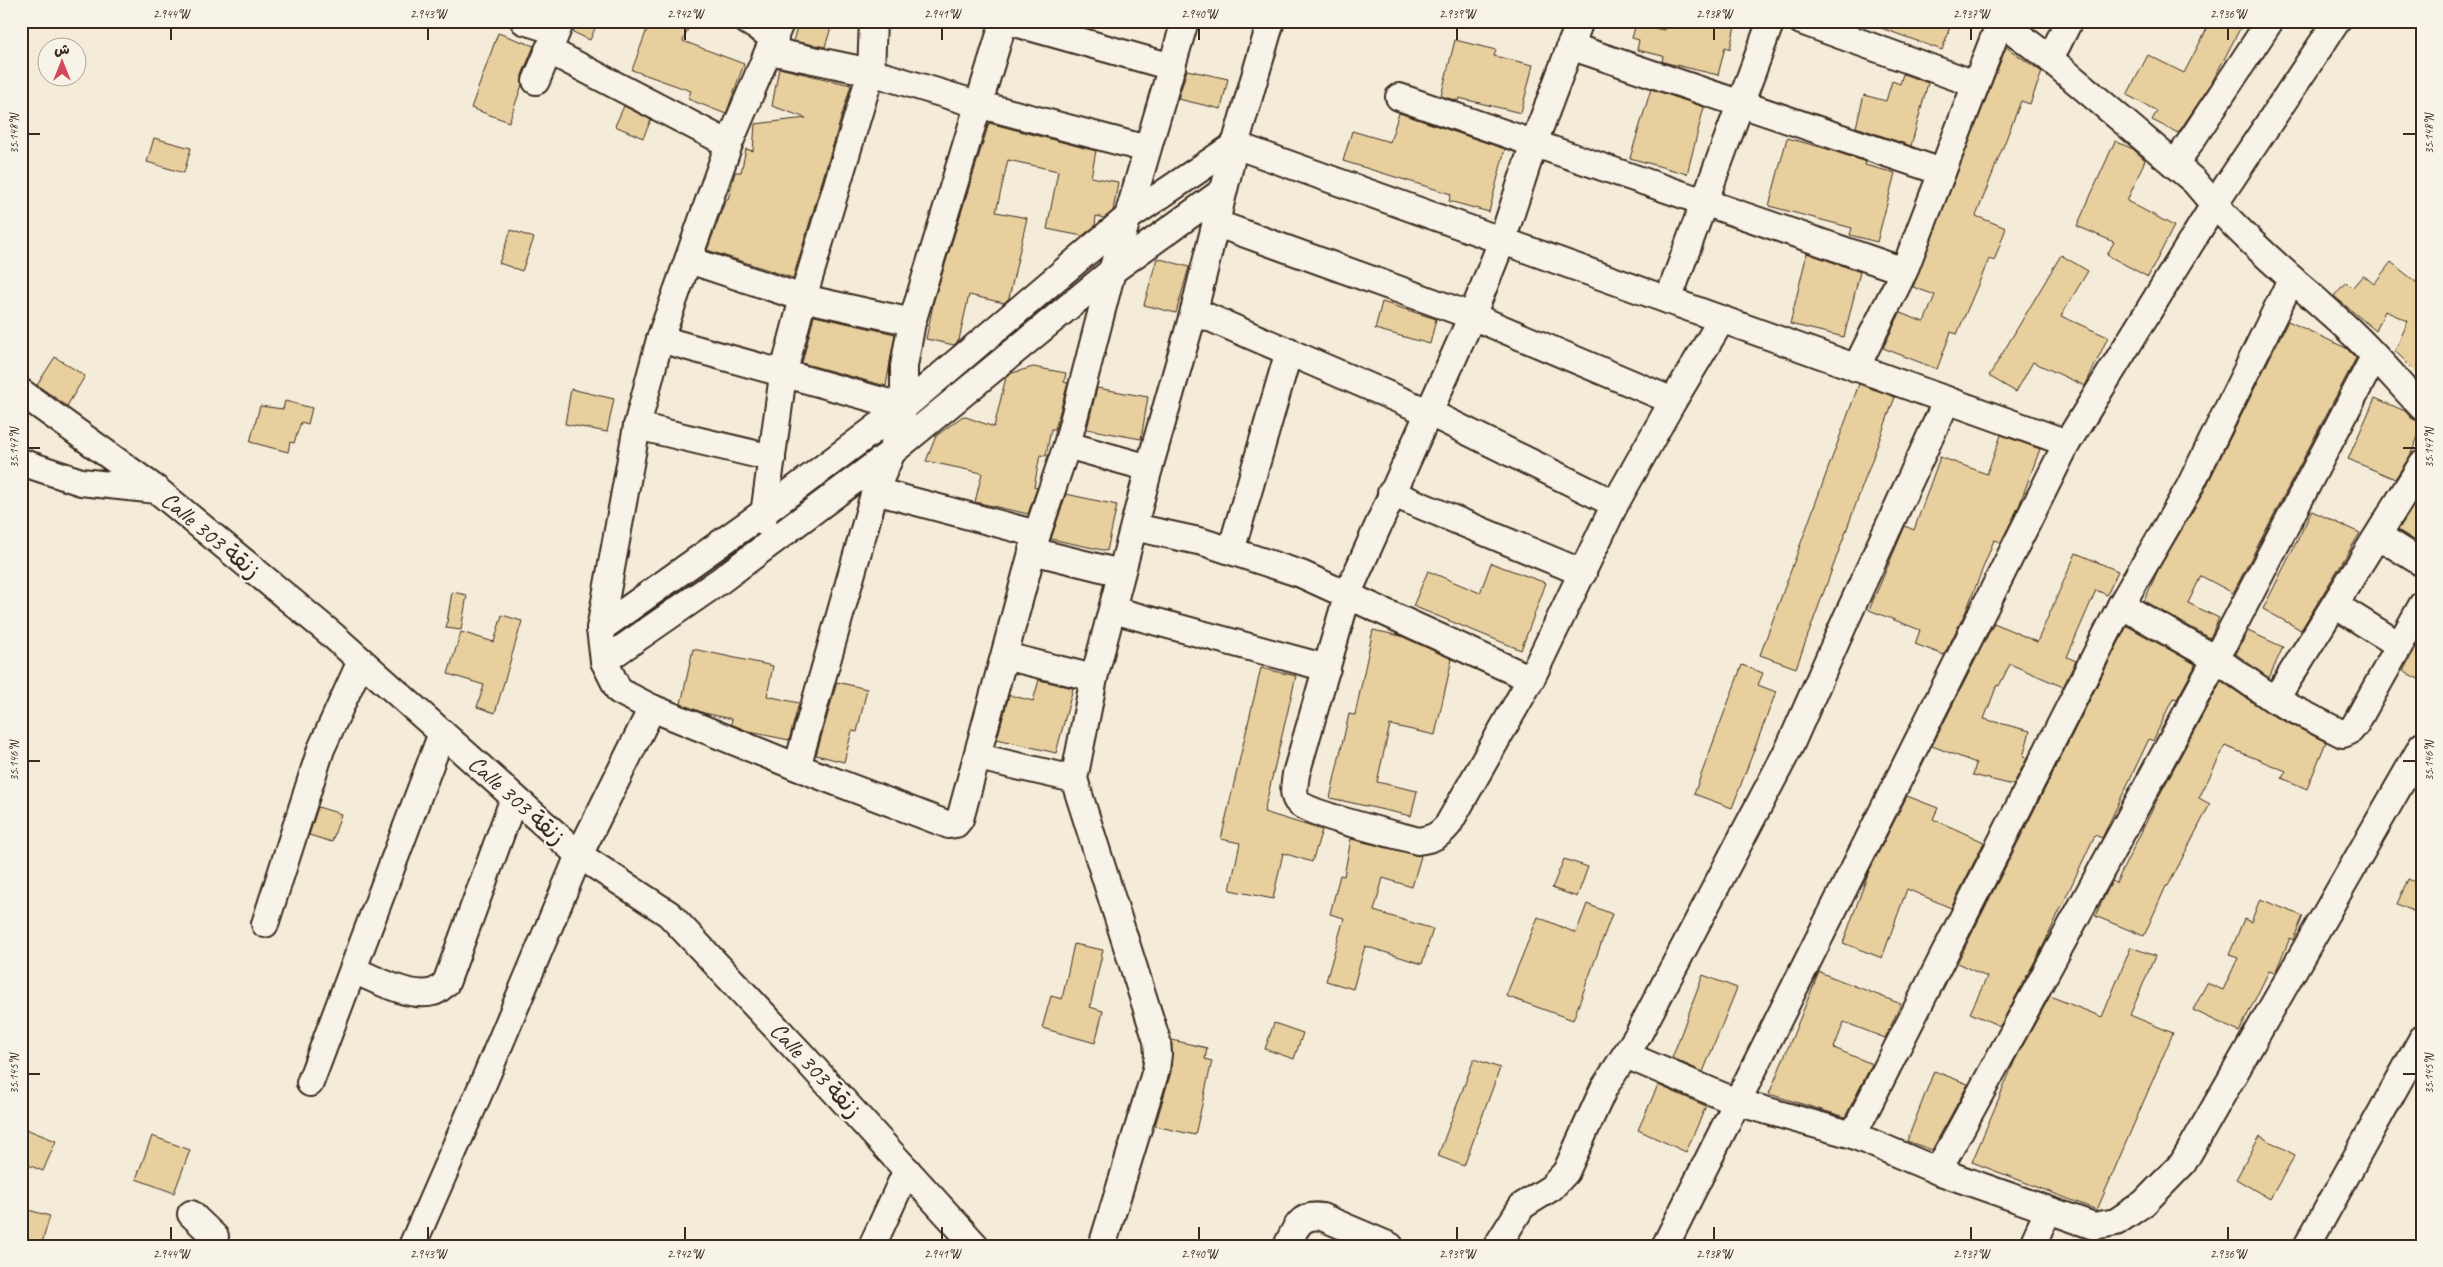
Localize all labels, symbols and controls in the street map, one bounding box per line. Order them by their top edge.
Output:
text: 2.944°W [153,6,191,22]
text: 2.943°W [410,6,448,22]
text: 2.942°W [667,6,705,22]
text: 2.941°W [924,6,962,22]
text: 2.940°W [1181,6,1219,22]
text: 2.939°W [1439,6,1477,22]
text: 2.938°W [1696,6,1734,22]
text: 2.937°W [1953,6,1991,22]
text: 2.936°W [2210,6,2248,22]
north arrow [38,38,88,88]
text: ش [54,41,70,58]
text: 35.148°N [6,112,22,154]
text: 35.148°N [2421,112,2437,154]
text: 35.147°N [6,426,22,468]
text: 35.147°N [2421,426,2437,468]
street label: Calle 303 زنقة [155,485,267,585]
text: 35.146°N [6,739,22,781]
text: 35.146°N [2421,739,2437,781]
street label: Calle 303 زنقة [462,748,572,852]
street label: Calle 303 زنقة [764,1015,868,1125]
text: 35.145°N [6,1052,22,1094]
text: 35.145°N [2421,1052,2437,1094]
text: 2.944°W [153,1246,191,1262]
text: 2.943°W [410,1246,448,1262]
text: 2.942°W [667,1246,705,1262]
text: 2.941°W [924,1246,962,1262]
text: 2.940°W [1181,1246,1219,1262]
text: 2.939°W [1439,1246,1477,1262]
text: 2.938°W [1696,1246,1734,1262]
text: 2.937°W [1953,1246,1991,1262]
text: 2.936°W [2210,1246,2248,1262]

